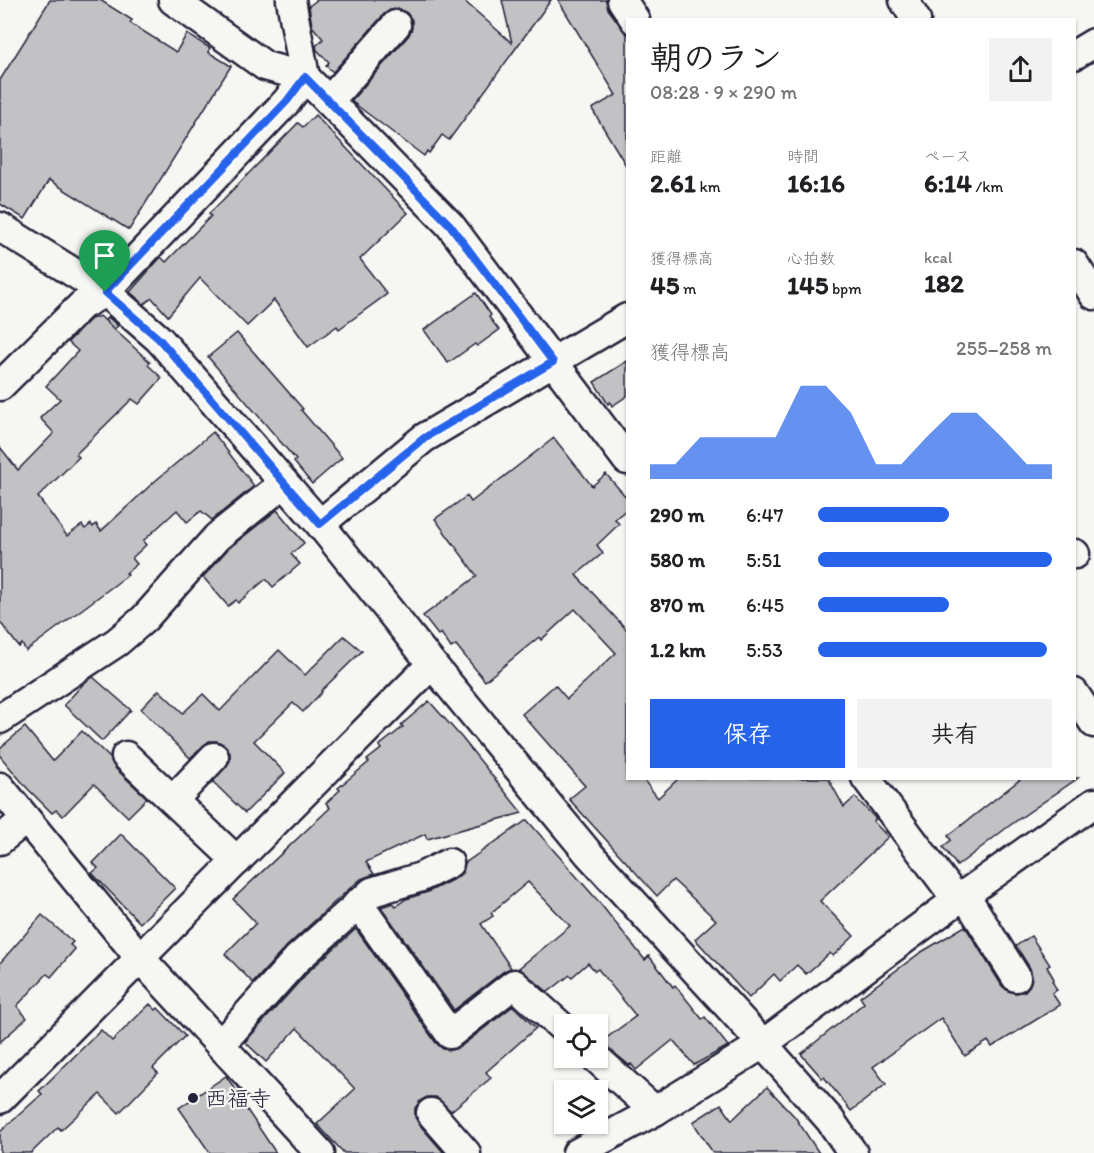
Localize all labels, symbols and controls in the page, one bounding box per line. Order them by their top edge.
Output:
text: 朝のラン [650,38,782,77]
button: share [989,38,1052,101]
text: 08:28 · 9 × 290 m [650,80,797,104]
text: 距離 [650,147,682,166]
text: 時間 [787,147,819,166]
text: ペース [924,147,971,166]
text: 2.61 [650,167,696,199]
text: 16:16 [787,167,845,199]
text: 6:14 [924,167,972,199]
text: km [696,177,721,196]
text: /km [972,177,1003,196]
pin [79,230,130,292]
icon: arrive [88,239,121,272]
text: kcal [924,248,952,267]
text: 獲得標高 [650,249,714,268]
text: 心拍数 [787,249,835,268]
text: 182 [924,267,964,299]
text: 45 [650,269,679,301]
text: 145 [787,269,828,301]
text: m [679,279,696,298]
text: bpm [828,279,862,298]
text: 255–258 m [956,336,1052,360]
text: 獲得標高 [650,340,730,364]
text: 290 m [650,503,705,527]
text: 6:47 [746,503,783,527]
text: 580 m [650,548,705,572]
text: 5:51 [746,548,781,572]
text: 870 m [650,593,705,617]
text: 6:45 [746,593,784,617]
text: 1.2 km [650,638,706,662]
text: 5:53 [746,638,783,662]
button: 保存 [650,699,845,768]
button: 共有 [857,699,1052,768]
map controls [554,1014,608,1134]
button: locate [554,1014,608,1068]
button: layers [554,1080,608,1134]
place label: 西福寺 [205,1085,271,1112]
marker: 西福寺 [186,1091,200,1105]

